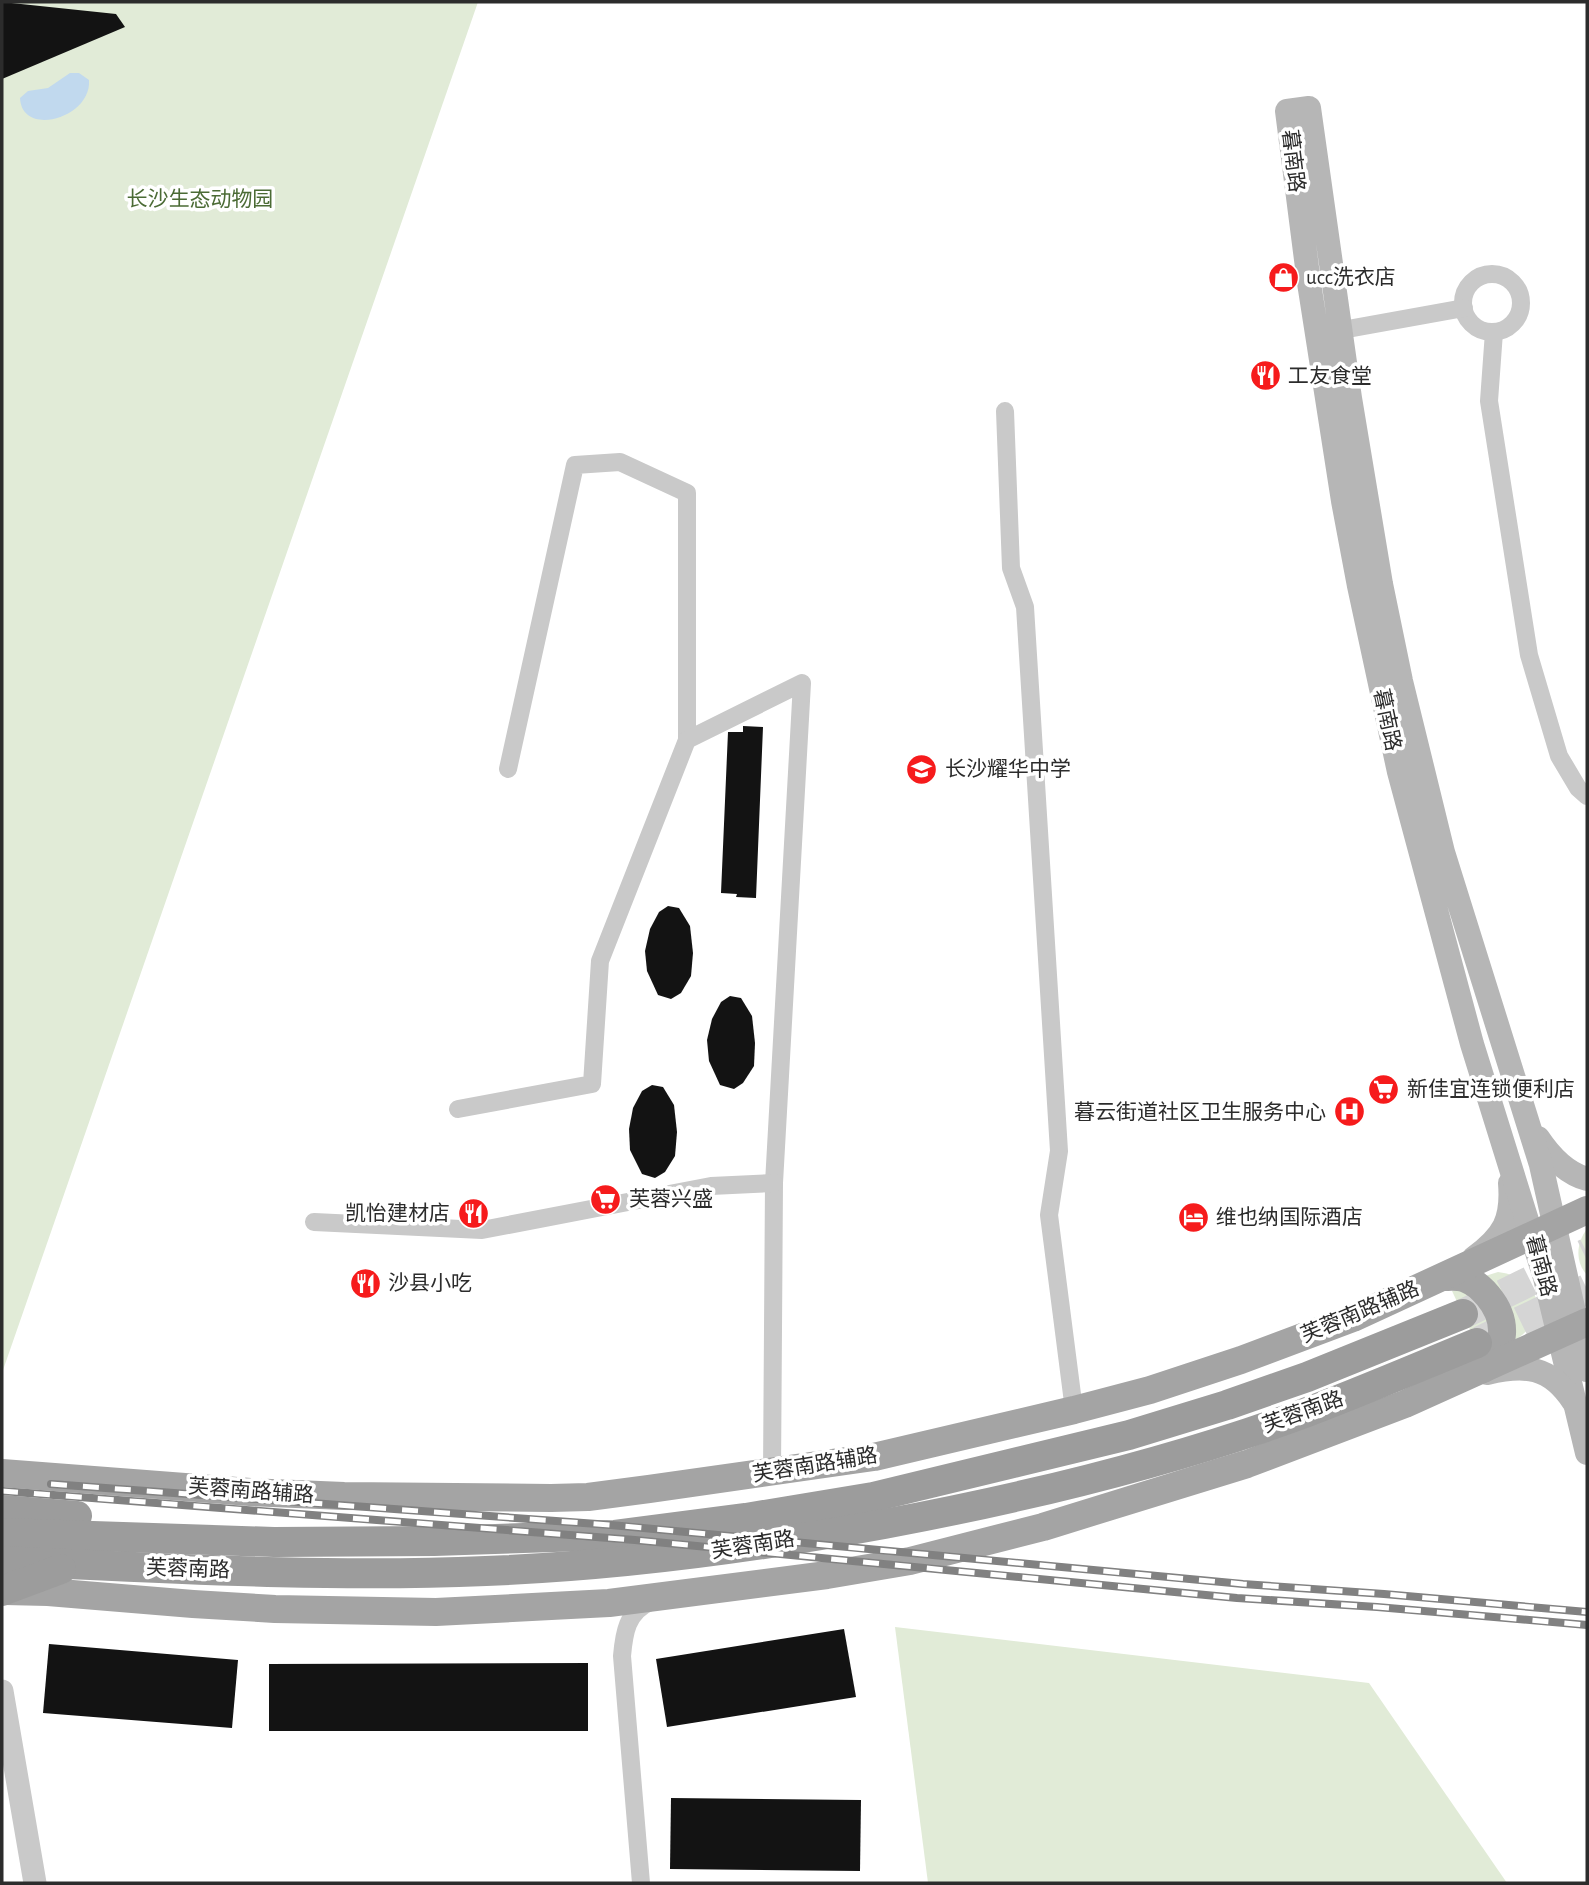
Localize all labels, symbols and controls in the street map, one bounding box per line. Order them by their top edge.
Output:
street label: 暮南路 [1279,128,1308,194]
park label: 长沙生态动物园 [127,188,274,210]
shop icon: ucc洗衣店 [1266,260,1300,294]
place label: ucc洗衣店 [1306,266,1396,288]
restaurant icon: 工友食堂 [1248,359,1282,393]
place label: 工友食堂 [1288,365,1372,387]
street label: 暮南路 [1370,687,1405,753]
school or university icon: 长沙耀华中学 [905,752,939,786]
place label: 长沙耀华中学 [945,758,1071,780]
supermarket icon: 新佳宜连锁便利店 [1367,1072,1401,1106]
place label: 新佳宜连锁便利店 [1407,1078,1575,1100]
hospital icon: 暮云街道社区卫生服务中心 [1332,1095,1366,1129]
place label: 暮云街道社区卫生服务中心 [1074,1101,1326,1123]
supermarket icon: 芙蓉兴盛 [589,1182,623,1216]
place label: 芙蓉兴盛 [629,1188,713,1210]
restaurant icon: 凯怡建材店 [456,1196,490,1230]
hotel icon: 维也纳国际酒店 [1176,1200,1210,1234]
place label: 凯怡建材店 [345,1202,450,1224]
place label: 维也纳国际酒店 [1216,1206,1363,1228]
street label: 暮南路 [1523,1233,1560,1299]
restaurant icon: 沙县小吃 [348,1266,382,1300]
place label: 沙县小吃 [388,1272,472,1294]
street label: 芙蓉南路辅路 [1298,1277,1422,1346]
street label: 芙蓉南路 [1260,1387,1346,1436]
street label: 芙蓉南路辅路 [751,1444,879,1485]
street label: 芙蓉南路辅路 [187,1475,315,1506]
street label: 芙蓉南路 [710,1527,796,1562]
street label: 芙蓉南路 [146,1556,230,1581]

